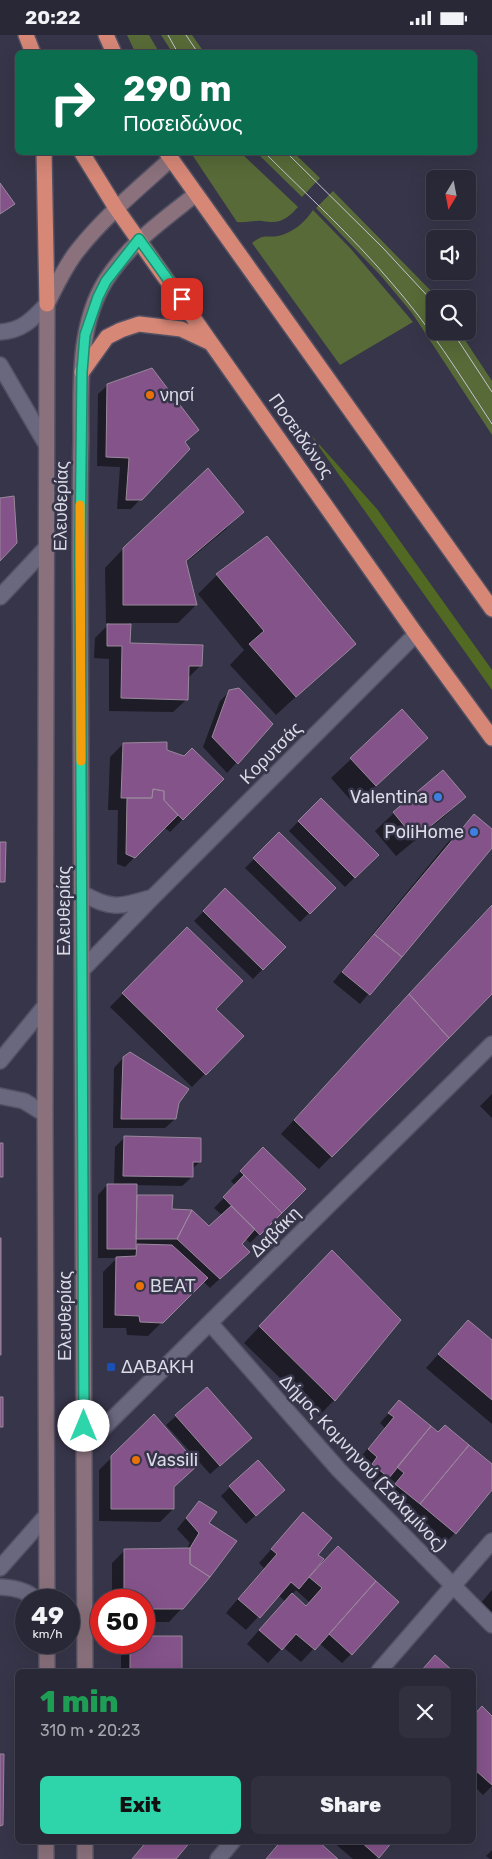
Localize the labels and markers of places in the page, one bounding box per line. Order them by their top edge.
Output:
pin [161,278,203,320]
place label: νησί [160,384,194,406]
marker: νησί [144,389,156,401]
place label: Valentina [350,786,428,808]
marker: Valentina [432,791,444,803]
place label: PoliHome [384,821,464,843]
marker: PoliHome [468,826,480,838]
place label: ΒΕΑΤ [150,1275,196,1297]
marker: ΒΕΑΤ [134,1280,146,1292]
place label: ΔΑΒΑΚΗ [121,1356,194,1378]
marker: ΔΑΒΑΚΗ [105,1361,117,1373]
place label: Vassili [146,1449,198,1471]
marker: Vassili [130,1454,142,1466]

